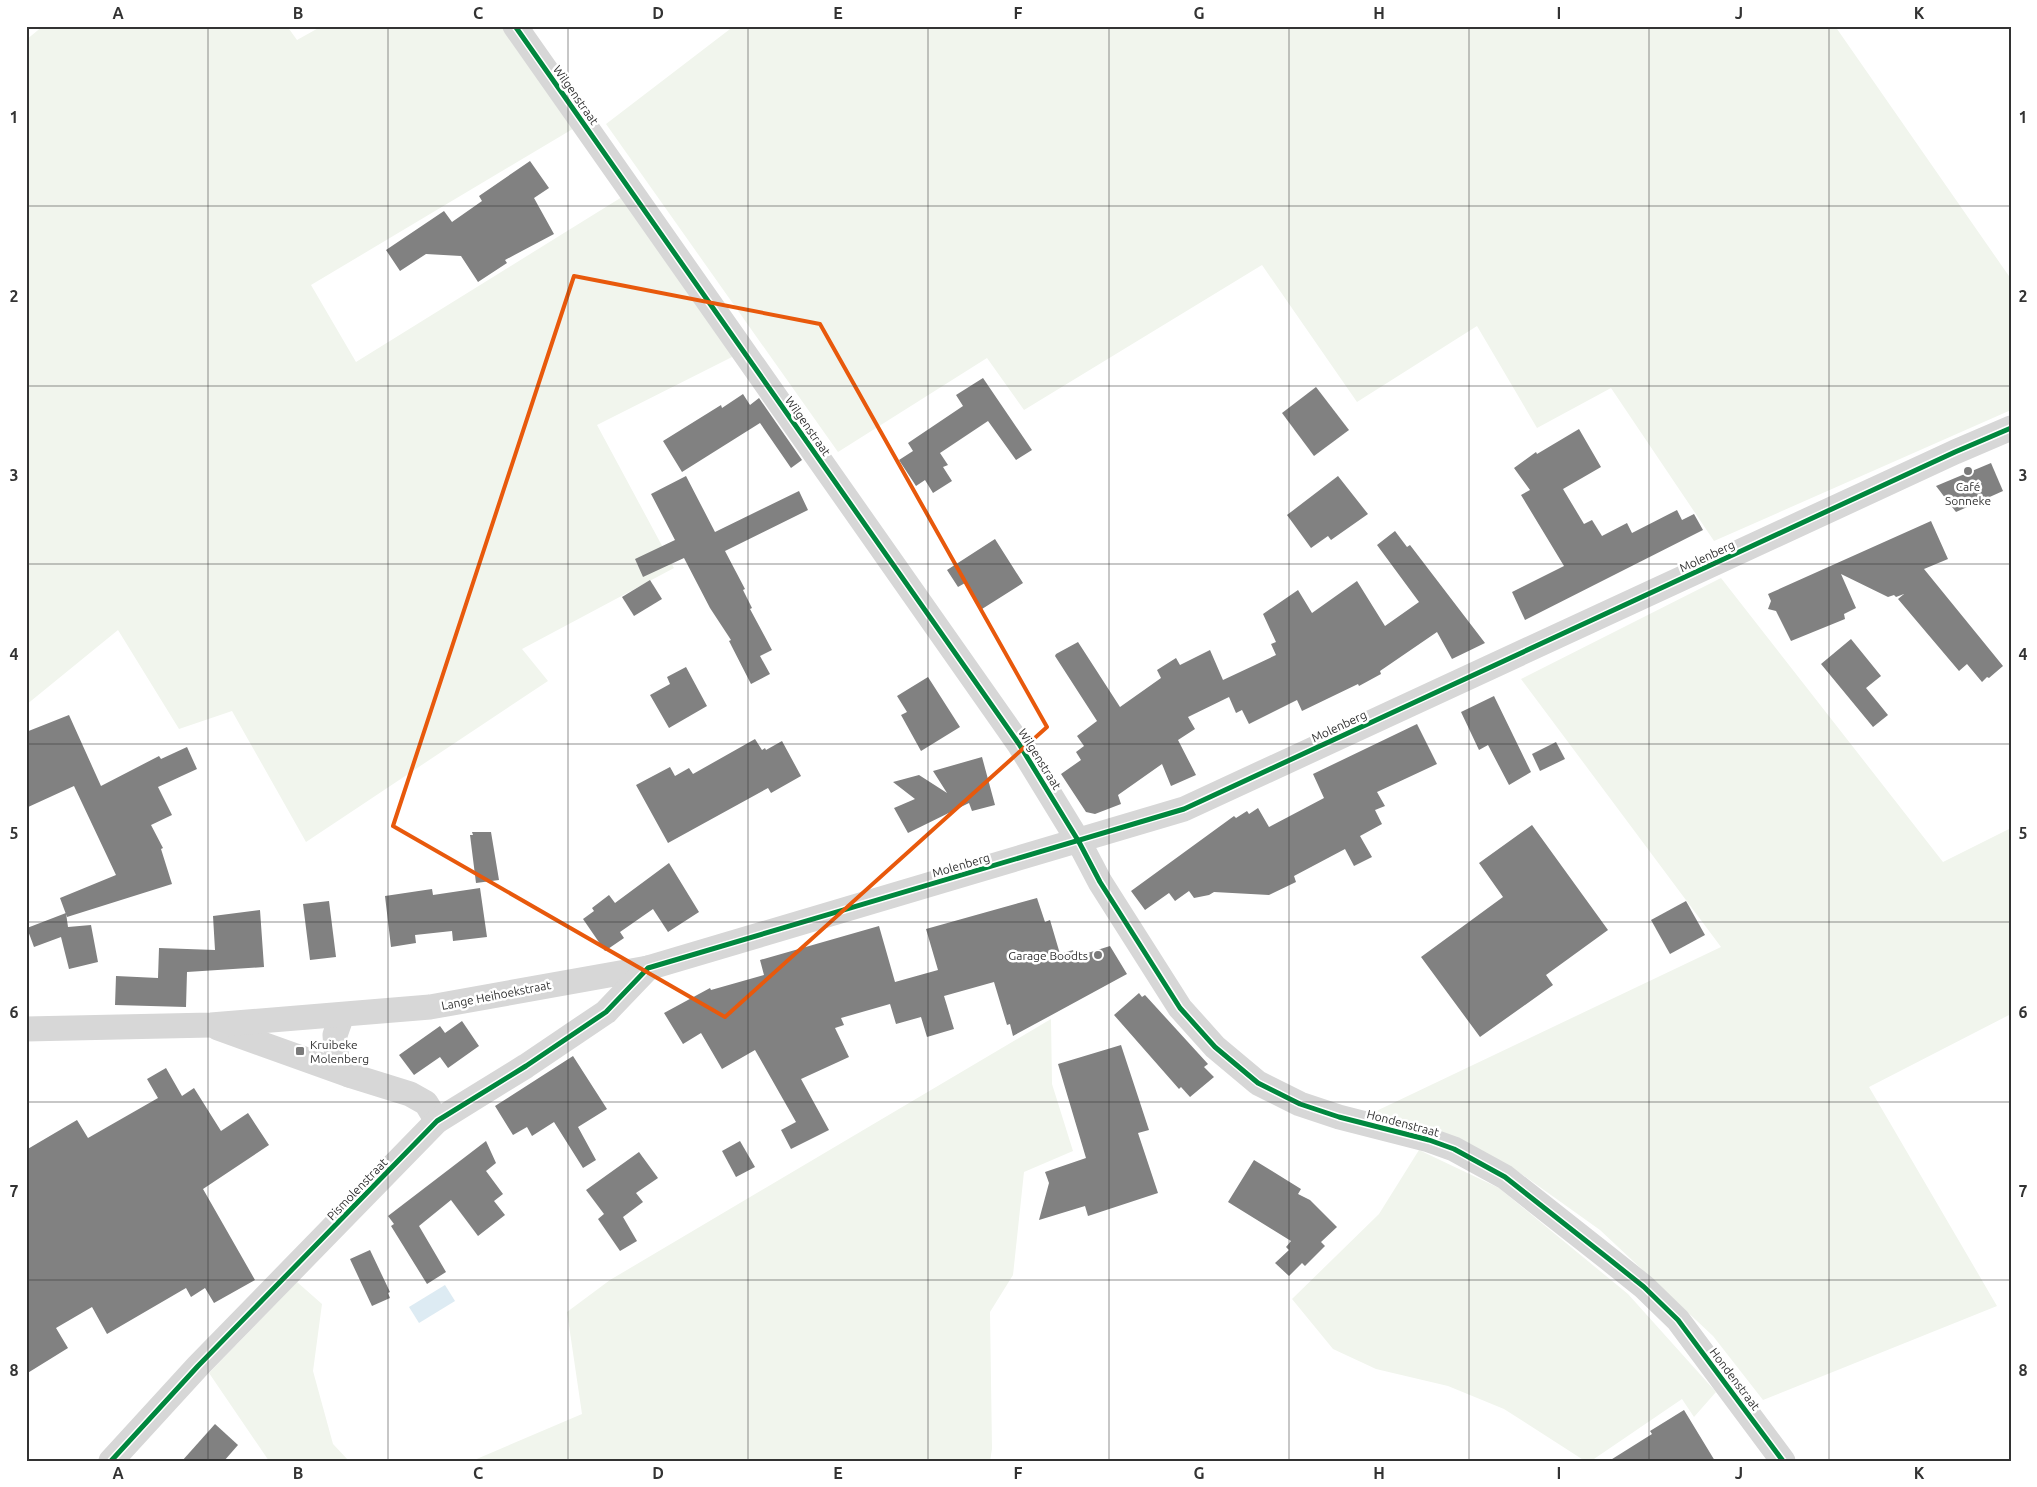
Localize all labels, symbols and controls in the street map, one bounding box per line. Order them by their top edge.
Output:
text: A [112,4,124,22]
text: B [293,4,303,22]
text: C [473,4,483,22]
text: D [652,4,664,22]
text: E [833,4,843,22]
text: F [1014,4,1023,22]
text: G [1193,4,1205,22]
text: H [1373,4,1385,22]
text: I [1557,4,1561,22]
text: J [1735,4,1743,22]
text: K [1914,4,1925,22]
street label: Wilgenstraat [551,63,601,127]
text: 1 [9,108,19,126]
text: 1 [2018,108,2028,126]
text: 2 [9,287,19,305]
text: 2 [2018,287,2028,305]
street label: Wilgenstraat [783,394,833,458]
marker: Café Sonneke [1962,465,1974,477]
text: 3 [9,466,19,484]
text: 3 [2018,466,2028,484]
place label: Café Sonneke [1945,480,1991,507]
street label: Molenberg [1677,538,1737,574]
text: 4 [9,645,19,663]
text: 4 [2018,645,2028,663]
street label: Molenberg [1309,708,1369,744]
street label: Wilgenstraat [1016,726,1064,792]
text: 5 [9,824,19,842]
text: 5 [2018,824,2028,842]
street label: Molenberg [931,851,991,879]
place label: Garage Boodts [1008,949,1088,962]
marker: Garage Boodts [1092,949,1104,961]
street label: Lange Heihoekstraat [440,978,552,1012]
text: 6 [9,1003,19,1021]
text: 6 [2018,1003,2028,1021]
place label: Kruibeke Molenberg [310,1038,369,1065]
marker: Kruibeke Molenberg [294,1045,306,1057]
street label: Hondenstraat [1365,1107,1441,1139]
street label: Pismolenstraat [324,1155,390,1223]
text: 7 [9,1182,19,1200]
text: 7 [2018,1182,2028,1200]
street label: Hondenstraat [1707,1345,1763,1413]
text: 8 [9,1361,19,1379]
text: 8 [2018,1361,2028,1379]
text: A [112,1464,124,1482]
text: B [293,1464,303,1482]
text: C [473,1464,483,1482]
text: D [652,1464,664,1482]
text: E [833,1464,843,1482]
text: F [1014,1464,1023,1482]
text: G [1193,1464,1205,1482]
text: H [1373,1464,1385,1482]
text: I [1557,1464,1561,1482]
text: J [1735,1464,1743,1482]
text: K [1914,1464,1925,1482]

